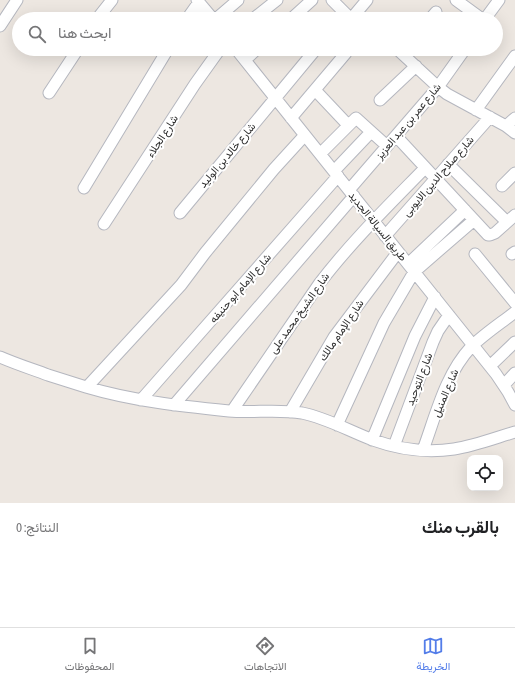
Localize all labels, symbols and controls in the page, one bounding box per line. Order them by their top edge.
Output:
search box [12,12,503,56]
icon: search [26,23,48,45]
text: ابحث هنا [58,24,112,41]
street label: شارع عمر بن عبد العزيز [372,80,445,163]
street label: شارع الجلاء [144,112,182,160]
street label: شارع خالد بن الوليد [196,120,259,191]
street label: شارع صلاح الدين الايوبى [400,133,478,220]
street label: طريق السيالة الجديد [346,189,410,264]
street label: شارع الإمام ابو حنيفه [207,251,275,326]
street label: شارع الشيخ محمد على [267,270,333,357]
street label: شارع الإمام مالك [316,297,368,364]
street label: شارع التوحيد [403,351,437,408]
street label: شارع المنيل [429,367,462,420]
map controls [467,455,503,491]
button: locate [467,455,503,491]
text: بالقرب منك [422,517,499,537]
text: النتائج: 0 [16,520,59,535]
tab: المحفوظات [65,635,114,676]
tab: الاتجاهات [244,635,287,676]
tab: الخريطة [416,635,450,676]

